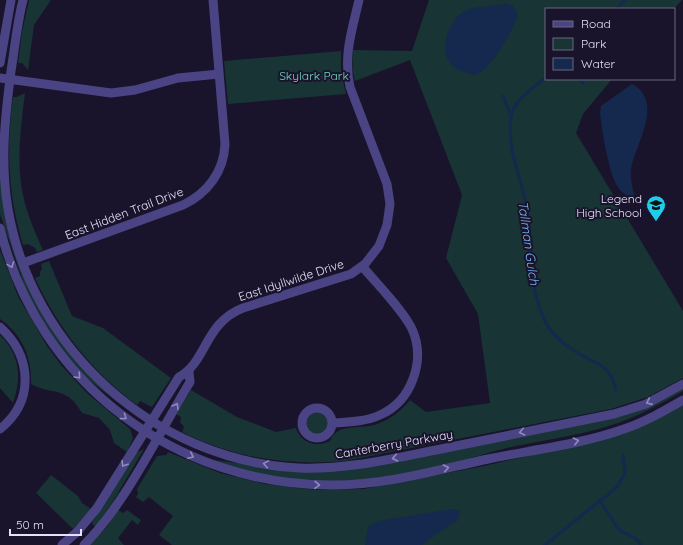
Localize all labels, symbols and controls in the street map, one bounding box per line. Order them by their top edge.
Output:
legend [545,8,675,80]
text: Road [581,16,611,31]
text: Park [581,36,606,51]
text: Water [581,56,616,71]
park label: Skylark Park [279,68,349,83]
street label: East Hidden Trail Drive [63,183,186,243]
place label: Legend High School [576,191,642,220]
school or university icon: Legend High School [645,194,667,222]
water label: Tallman Gulch [515,200,543,287]
street label: East Idyllwilde Drive [236,256,346,304]
one-way arrow [7,262,15,269]
one-way arrow [73,371,81,379]
one-way arrow [645,398,652,406]
one-way arrow [171,403,178,410]
one-way arrow [120,412,127,419]
street label: Canterberry Parkway [334,426,454,462]
one-way arrow [519,428,525,436]
one-way arrow [573,438,579,446]
one-way arrow [187,451,195,459]
one-way arrow [392,454,398,462]
one-way arrow [122,460,129,467]
one-way arrow [263,461,269,469]
one-way arrow [443,465,449,473]
one-way arrow [314,480,320,489]
scale bar [10,511,81,537]
text: 50 m [16,517,44,532]

